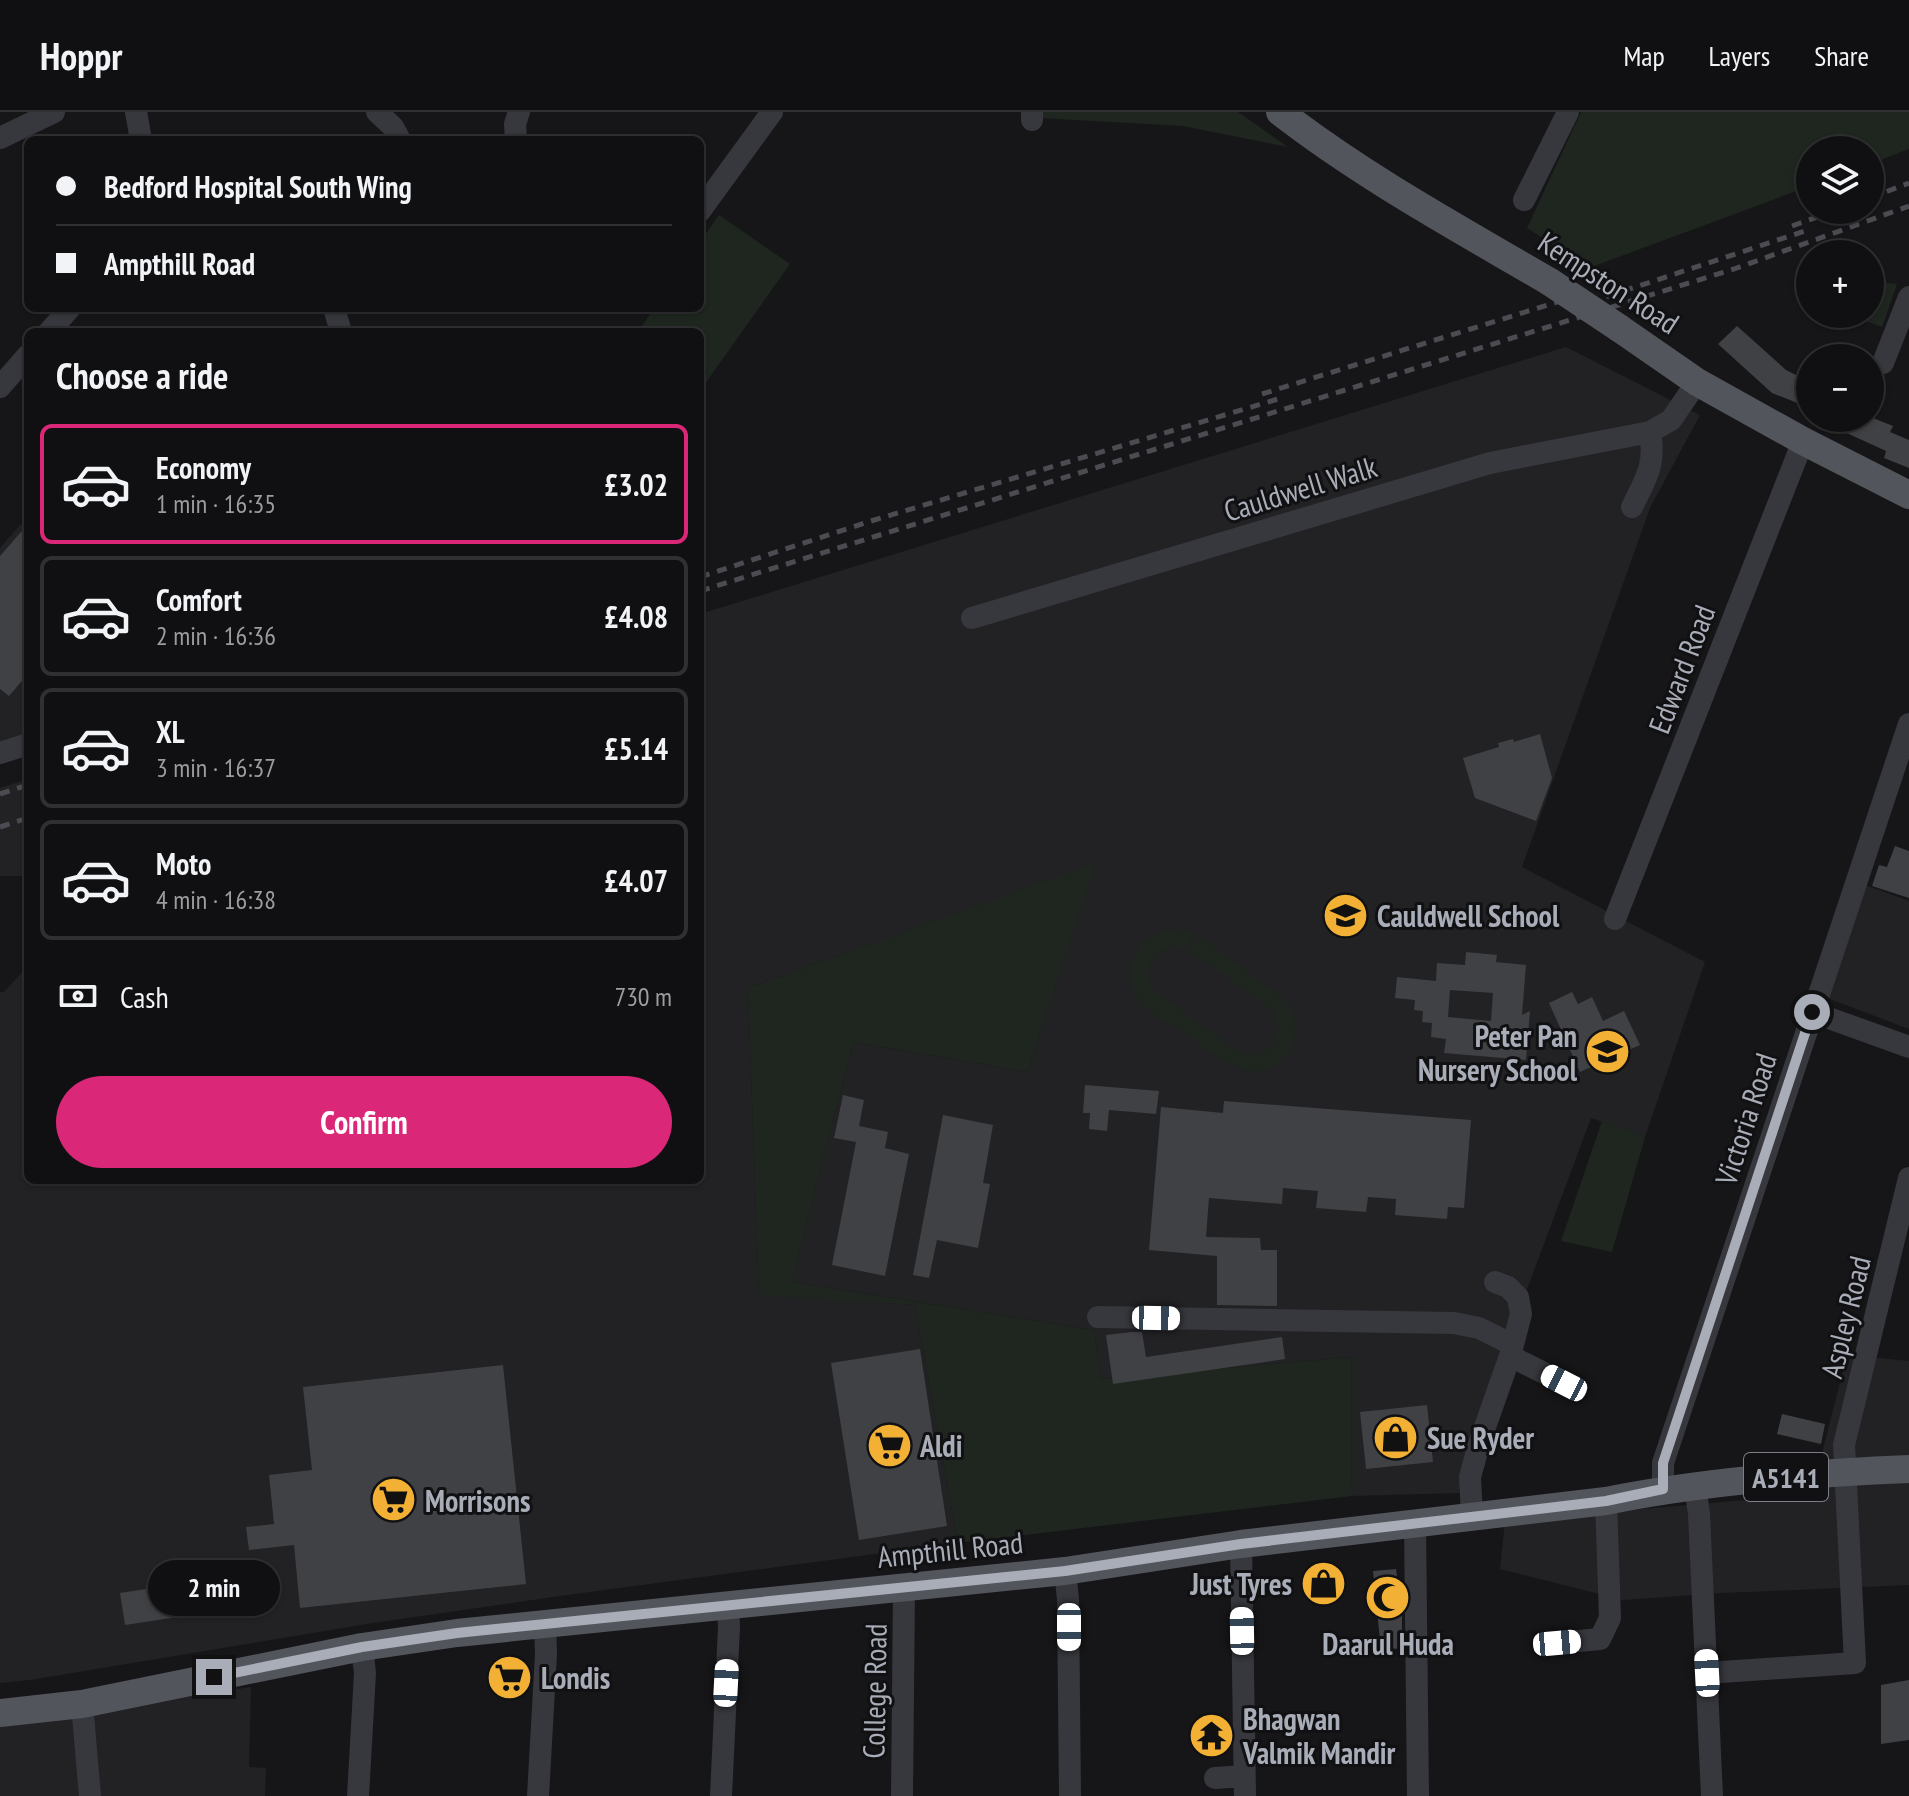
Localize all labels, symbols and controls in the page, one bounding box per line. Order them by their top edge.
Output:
text: Hoppr [40,31,122,80]
text: Map [1623,37,1665,74]
text: Layers [1709,37,1770,74]
text: Share [1814,37,1869,74]
map controls [1796,136,1884,432]
button: layers [1796,136,1884,224]
text: Bedford Hospital South Wing [104,167,412,206]
street label: Kempston Road [1531,222,1687,342]
button: + [1796,240,1884,328]
text: Ampthill Road [104,244,255,283]
button: − [1796,344,1884,432]
text: Choose a ride [56,352,228,399]
street label: Cauldwell Walk [1219,446,1381,530]
icon: car [60,448,132,520]
text: Economy [156,448,251,487]
text: £3.02 [604,465,668,504]
text: 1 min · 16:35 [156,487,276,520]
icon: car [60,580,132,652]
text: Comfort [156,580,242,619]
text: £4.08 [604,597,668,636]
street label: Edward Road [1639,599,1723,739]
text: 2 min · 16:36 [156,619,276,652]
icon: car [60,712,132,784]
text: XL [156,712,185,751]
text: £5.14 [604,729,668,768]
text: 3 min · 16:37 [156,751,276,784]
icon: car [60,844,132,916]
text: Moto [156,844,211,883]
text: £4.07 [604,861,668,900]
text: 4 min · 16:38 [156,883,276,916]
school or university icon: Cauldwell School [1322,891,1370,939]
place label: Cauldwell School [1377,896,1560,935]
icon: cash [56,974,100,1018]
text: Cash [120,977,169,1016]
text: 730 m [614,980,672,1013]
route start [1794,994,1830,1030]
place label: Peter Pan Nursery School [1418,1016,1578,1089]
school or university icon: Peter Pan Nursery School [1584,1028,1632,1076]
street label: Victoria Road [1705,1048,1785,1191]
button: Confirm [56,1076,672,1168]
street label: Aspley Road [1811,1252,1879,1382]
car [1132,1306,1180,1330]
car [1537,1361,1591,1405]
shop icon: Sue Ryder [1372,1413,1420,1461]
place label: Sue Ryder [1427,1418,1534,1457]
supermarket icon: Aldi [865,1421,913,1469]
place label: Aldi [919,1426,962,1465]
road number: A5141 [1744,1453,1828,1501]
supermarket icon: Morrisons [370,1476,418,1524]
place label: Morrisons [425,1481,530,1520]
street label: Ampthill Road [875,1522,1025,1576]
shop icon: Just Tyres [1299,1559,1347,1607]
callout: 2 min [148,1561,280,1617]
place label: Just Tyres [1189,1564,1292,1603]
text: 2 min [188,1571,240,1604]
mosque icon: Daarul Huda [1364,1573,1412,1621]
car [1057,1603,1081,1651]
car [1230,1607,1254,1655]
street label: College Road [853,1623,895,1759]
place label: Daarul Huda [1322,1624,1454,1663]
car [1532,1629,1582,1657]
car [1694,1648,1720,1698]
supermarket icon: Londis [486,1653,534,1701]
place label: Londis [541,1658,610,1697]
car [713,1658,739,1708]
route end [196,1659,232,1695]
place label: Bhagwan Valmik Mandir [1242,1699,1396,1772]
temple icon: Bhagwan Valmik Mandir [1188,1711,1236,1759]

